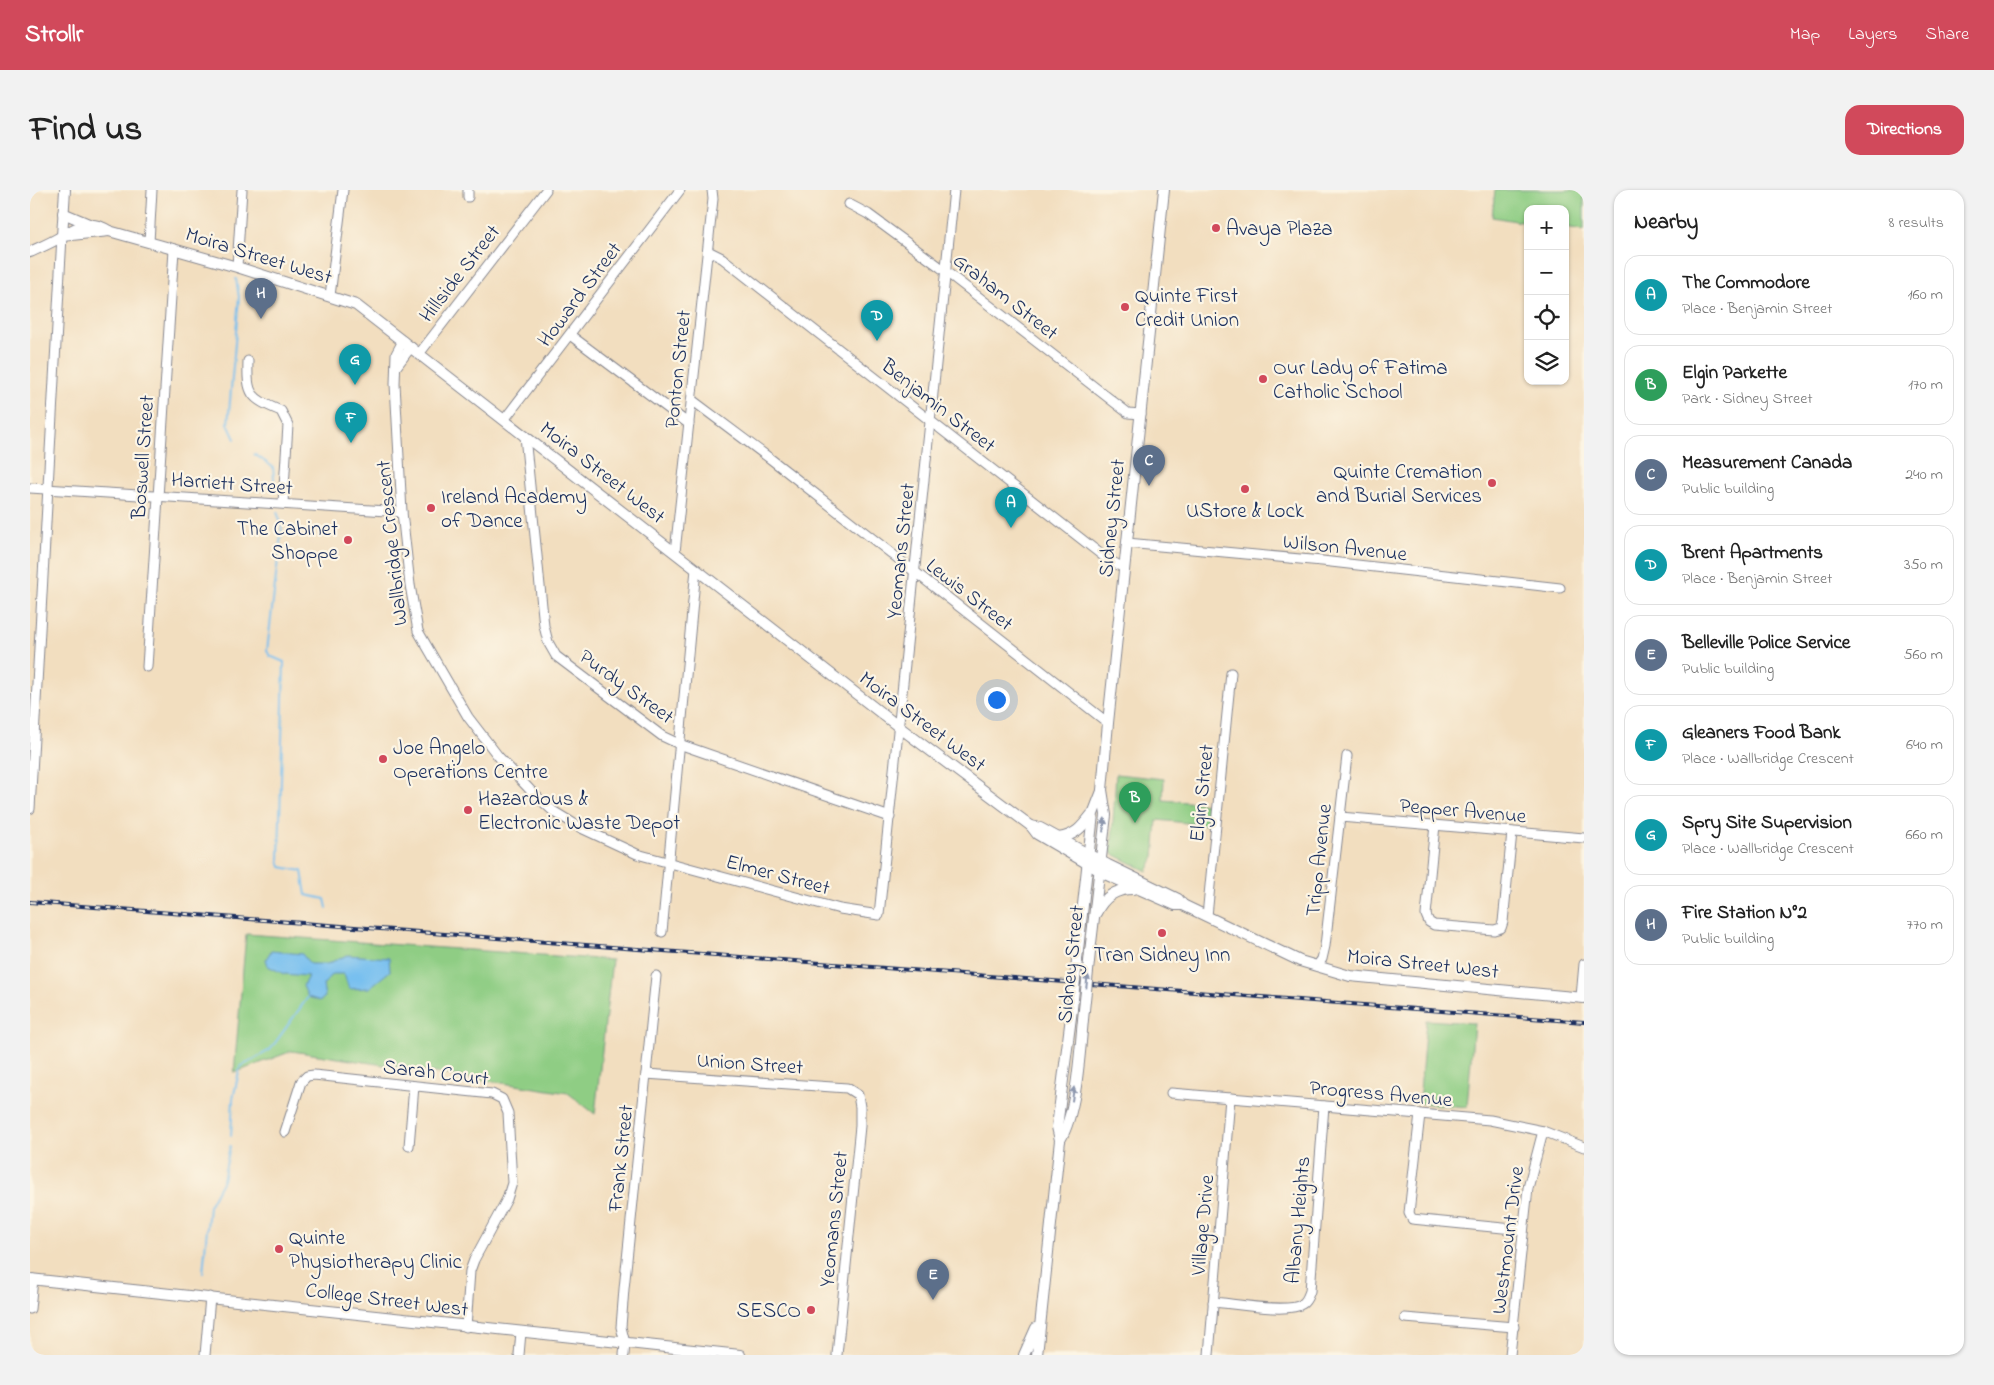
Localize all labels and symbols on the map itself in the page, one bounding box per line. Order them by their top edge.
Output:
place label: Avaya Plaza [1226,215,1333,247]
street label: Hillside Street [413,219,508,330]
street label: Moira Street West [181,220,336,294]
marker: Avaya Plaza [1210,222,1222,234]
street label: Howard Street [531,236,630,354]
street label: Graham Street [946,247,1064,348]
pin: H [245,278,277,319]
place label: Quinte First Credit Union [1135,282,1239,336]
pin: D [861,300,893,341]
marker: Quinte First Credit Union [1119,301,1131,313]
street label: Ponton Street [658,309,700,430]
pin: G [339,344,371,385]
street label: Benjamin Street [873,352,1001,461]
place label: Our Lady of Fatima Catholic School [1273,354,1448,408]
marker: Our Lady of Fatima Catholic School [1257,373,1269,385]
street label: Boswell Street [125,394,163,521]
pin: F [335,402,367,443]
street label: Moira Street West [533,415,671,532]
pin: C [1133,445,1165,486]
street label: Wallbridge Crescent [369,458,419,627]
street label: Sidney Street [1092,458,1136,579]
place label: Quinte Cremation and Burial Services [1316,458,1482,512]
street label: Harriett Street [170,466,294,504]
marker: Quinte Cremation and Burial Services [1486,477,1498,489]
street label: Yeomans Street [880,482,924,621]
place label: Ireland Academy of Dance [441,483,587,537]
marker: UStore & Lock [1239,483,1251,495]
pin: A [995,487,1027,528]
place label: UStore & Lock [1186,497,1305,527]
marker: Ireland Academy of Dance [425,502,437,514]
place label: The Cabinet Shoppe [237,515,339,569]
street label: Wilson Avenue [1281,528,1409,570]
marker: The Cabinet Shoppe [342,534,354,546]
street label: Lewis Street [919,552,1019,639]
street label: Purdy Street [571,643,680,734]
street label: Moira Street West [852,665,992,780]
your location [984,687,1010,713]
place label: Joe Angelo Operations Centre [393,734,548,788]
street label: Elgin Street [1183,743,1225,844]
marker: Joe Angelo Operations Centre [377,753,389,765]
pin: B [1119,782,1151,823]
place label: Hazardous & Electronic Waste Depot [478,785,680,839]
street label: Pepper Avenue [1398,792,1528,833]
street label: Tripp Avenue [1299,802,1341,918]
marker: Hazardous & Electronic Waste Depot [462,804,474,816]
one-way arrow [1100,817,1108,833]
street label: Elmer Street [722,848,833,904]
street label: Sidney Street [1051,904,1095,1025]
marker: Tran Sidney Inn [1156,927,1168,939]
place label: Tran Sidney Inn [1094,941,1230,973]
street label: Moira Street West [1346,942,1500,988]
one-way arrow [1083,972,1091,988]
street label: Union Street [696,1046,804,1084]
street label: Sarah Court [381,1053,490,1095]
street label: Progress Avenue [1308,1074,1454,1118]
one-way arrow [1070,1085,1078,1101]
street label: Frank Street [601,1103,643,1214]
street label: Yeomans Street [813,1150,857,1289]
street label: Albany Heights [1278,1155,1322,1285]
street label: Westmount Drive [1485,1164,1533,1316]
street label: Village Drive [1185,1173,1225,1278]
place label: Quinte Physiotherapy Clinic [289,1224,463,1280]
marker: Quinte Physiotherapy Clinic [273,1243,285,1255]
pin: E [917,1259,949,1300]
street label: College Street West [303,1276,470,1328]
place label: SESCO [737,1297,801,1327]
marker: SESCO [805,1304,817,1316]

